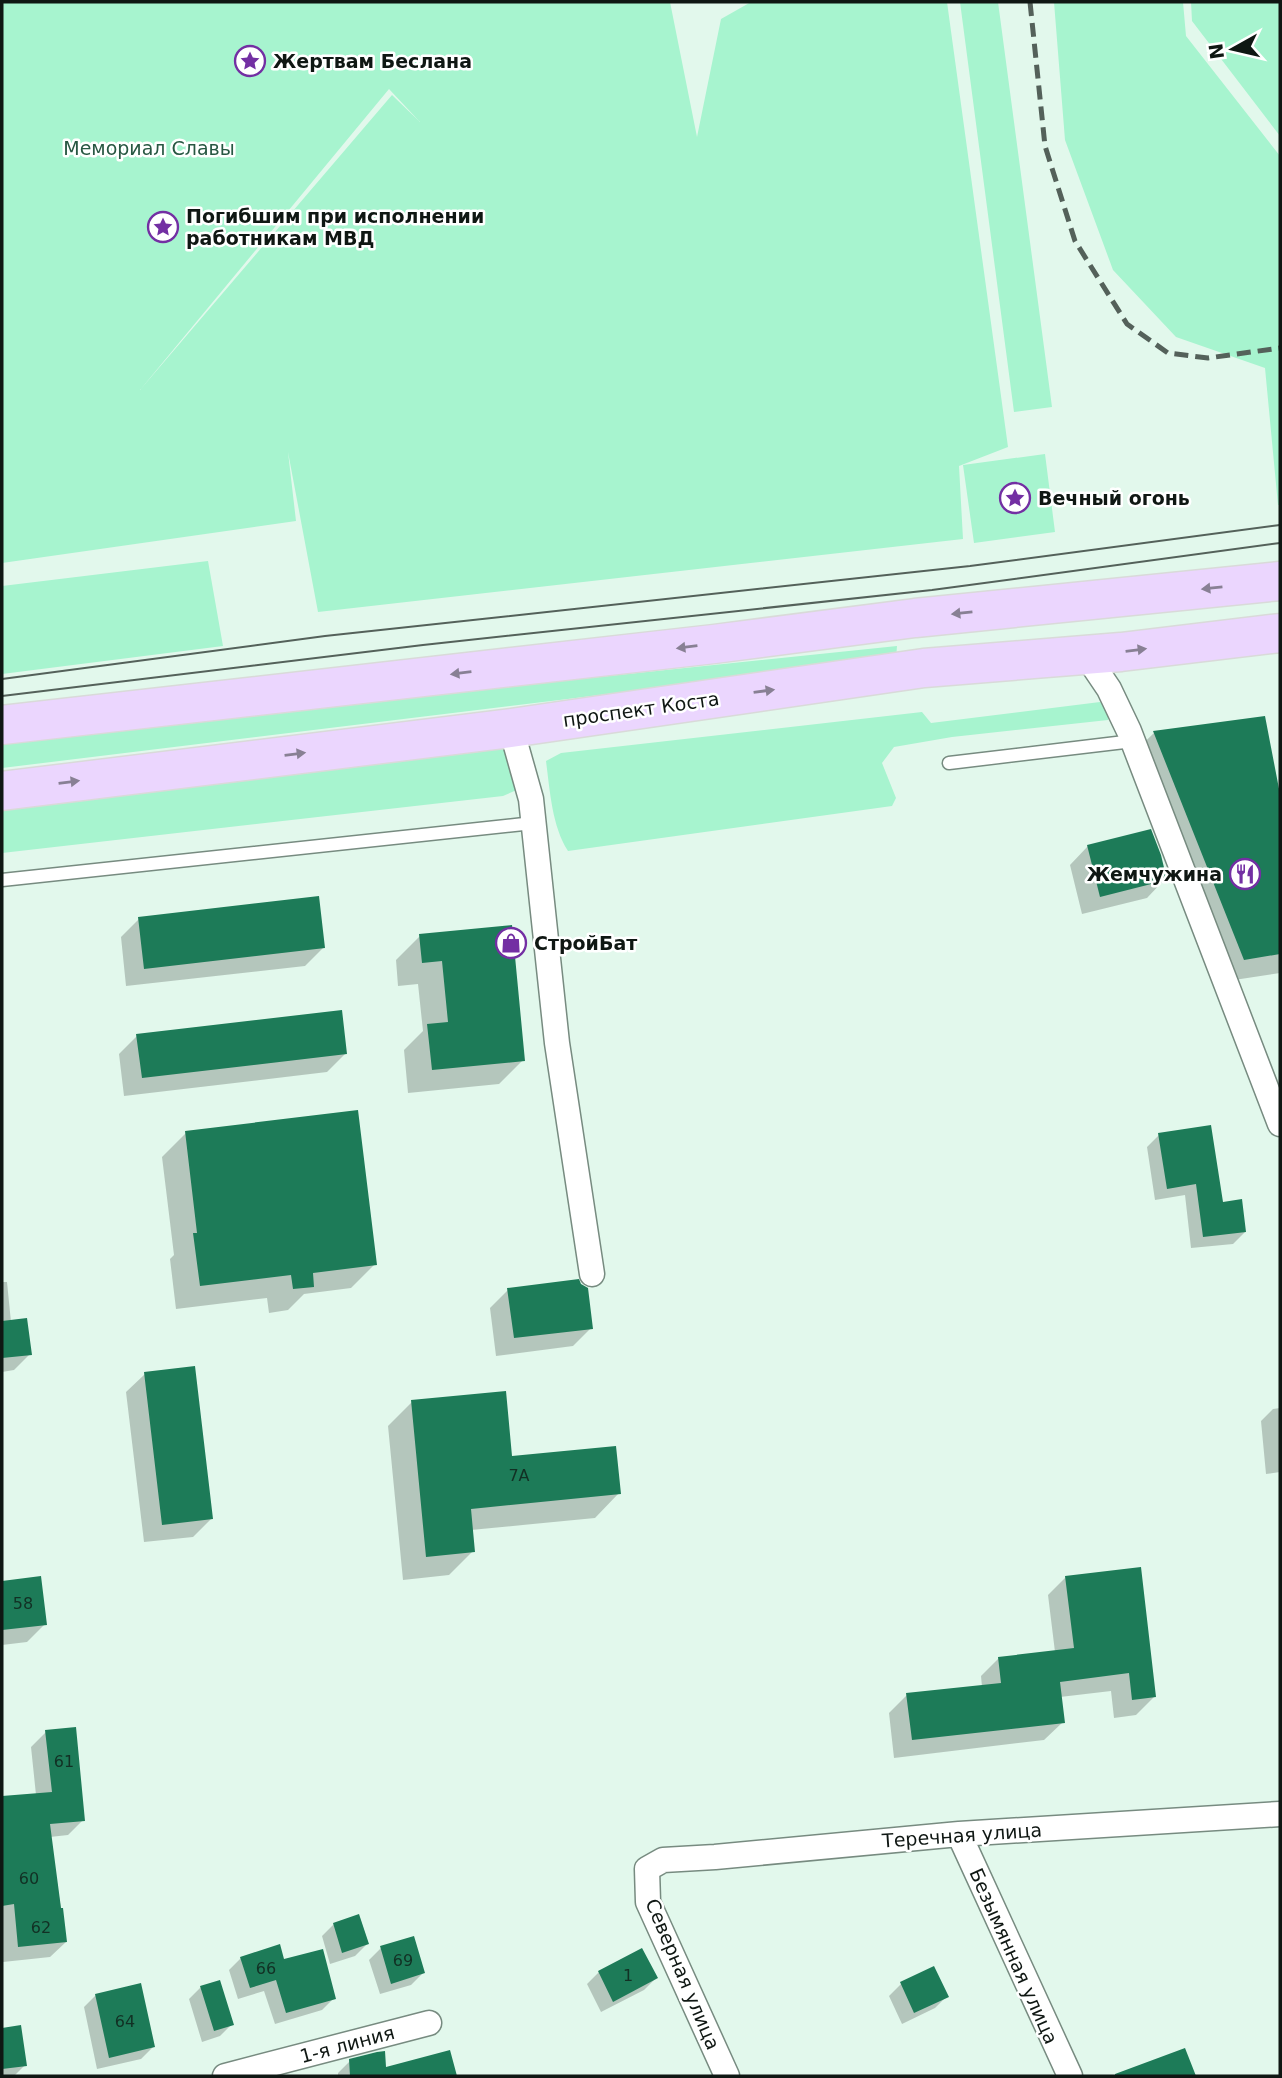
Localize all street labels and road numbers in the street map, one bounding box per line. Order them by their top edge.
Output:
street label: проспект Коста [561,687,721,731]
street label: Теречная улица [880,1818,1043,1852]
street label: Безымянная улица [965,1865,1063,2047]
street label: Северная улица [641,1895,725,2053]
street label: 1-я линия [297,2021,397,2067]

